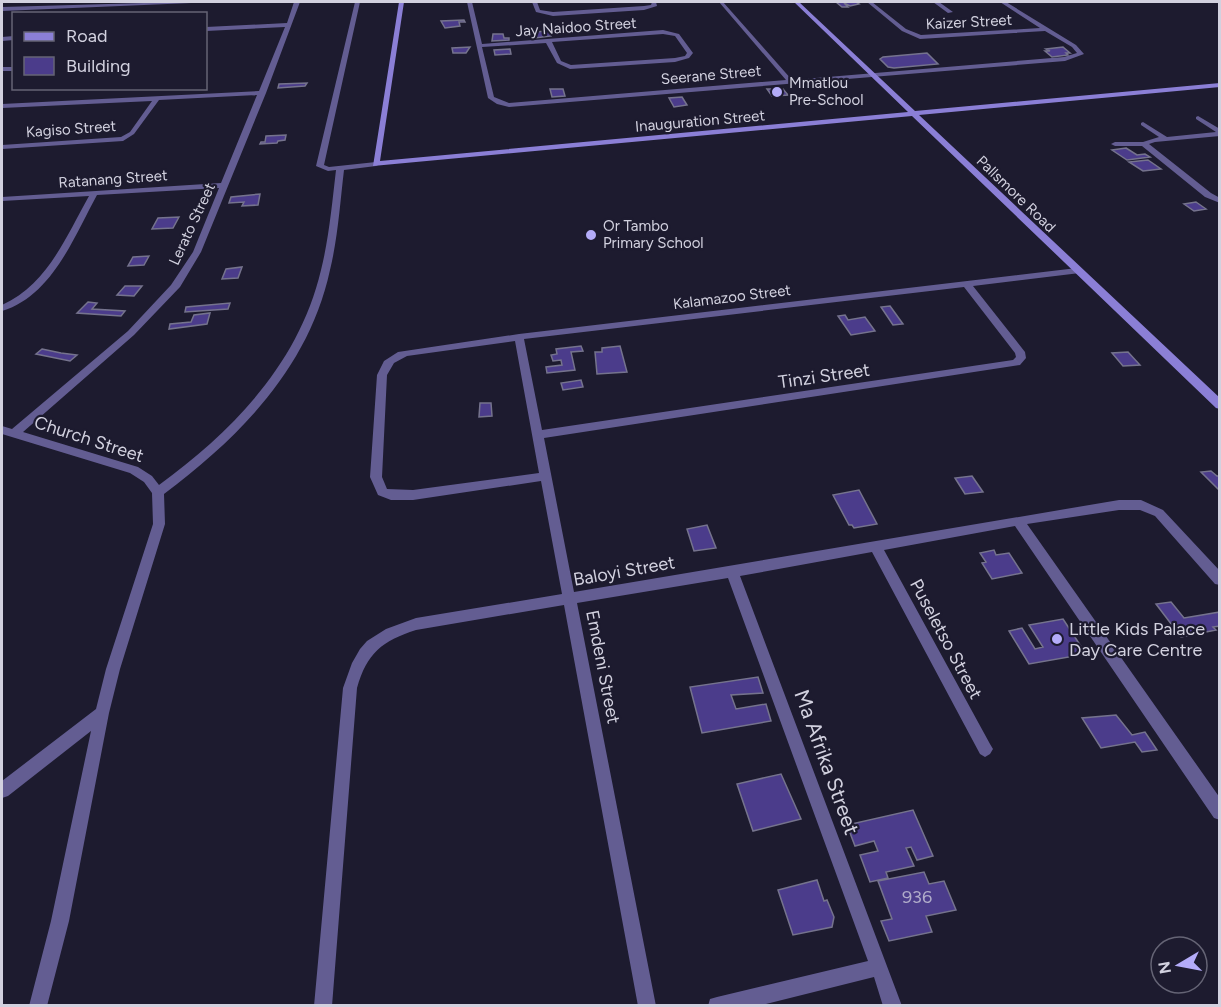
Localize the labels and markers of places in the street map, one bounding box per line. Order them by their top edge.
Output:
place label: Mmatlou Pre-School [789,74,864,109]
marker: Mmatlou Pre-School [770,85,784,99]
place label: Or Tambo Primary School [603,217,704,252]
marker: Or Tambo Primary School [584,228,598,242]
place label: Little Kids Palace Day Care Centre [1069,618,1205,661]
marker: Little Kids Palace Day Care Centre [1050,632,1064,646]

